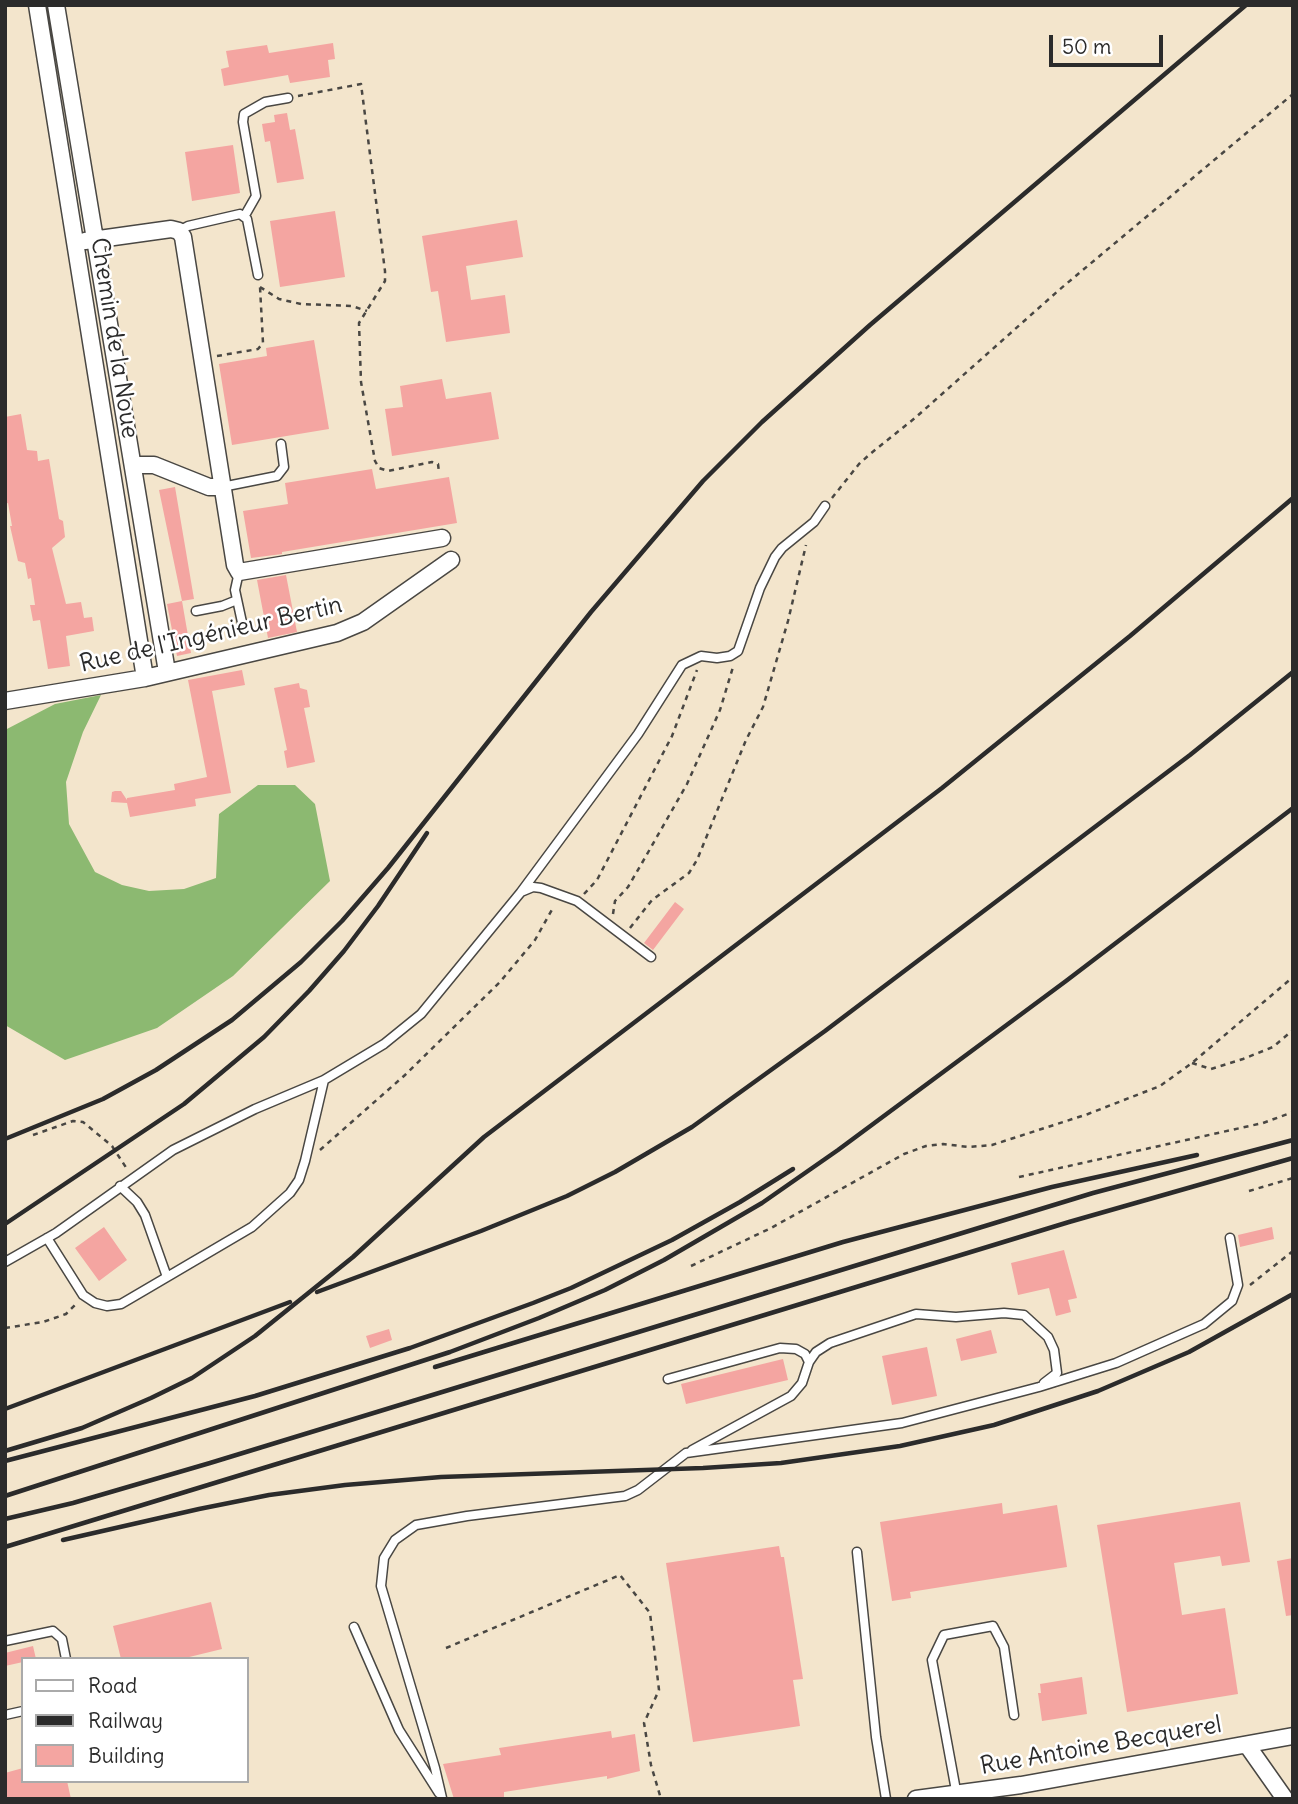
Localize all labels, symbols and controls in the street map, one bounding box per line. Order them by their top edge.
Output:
scale bar [1053,21,1167,65]
text: 50 m [1062,33,1111,60]
street label: Chemin de la Noue [84,236,144,440]
street label: Rue de l'Ingénieur Bertin [77,591,345,679]
legend [21,1657,248,1783]
text: Road [88,1672,137,1699]
text: Railway [88,1707,163,1734]
street label: Rue Antoine Becquerel [978,1711,1224,1781]
text: Building [88,1742,164,1769]

